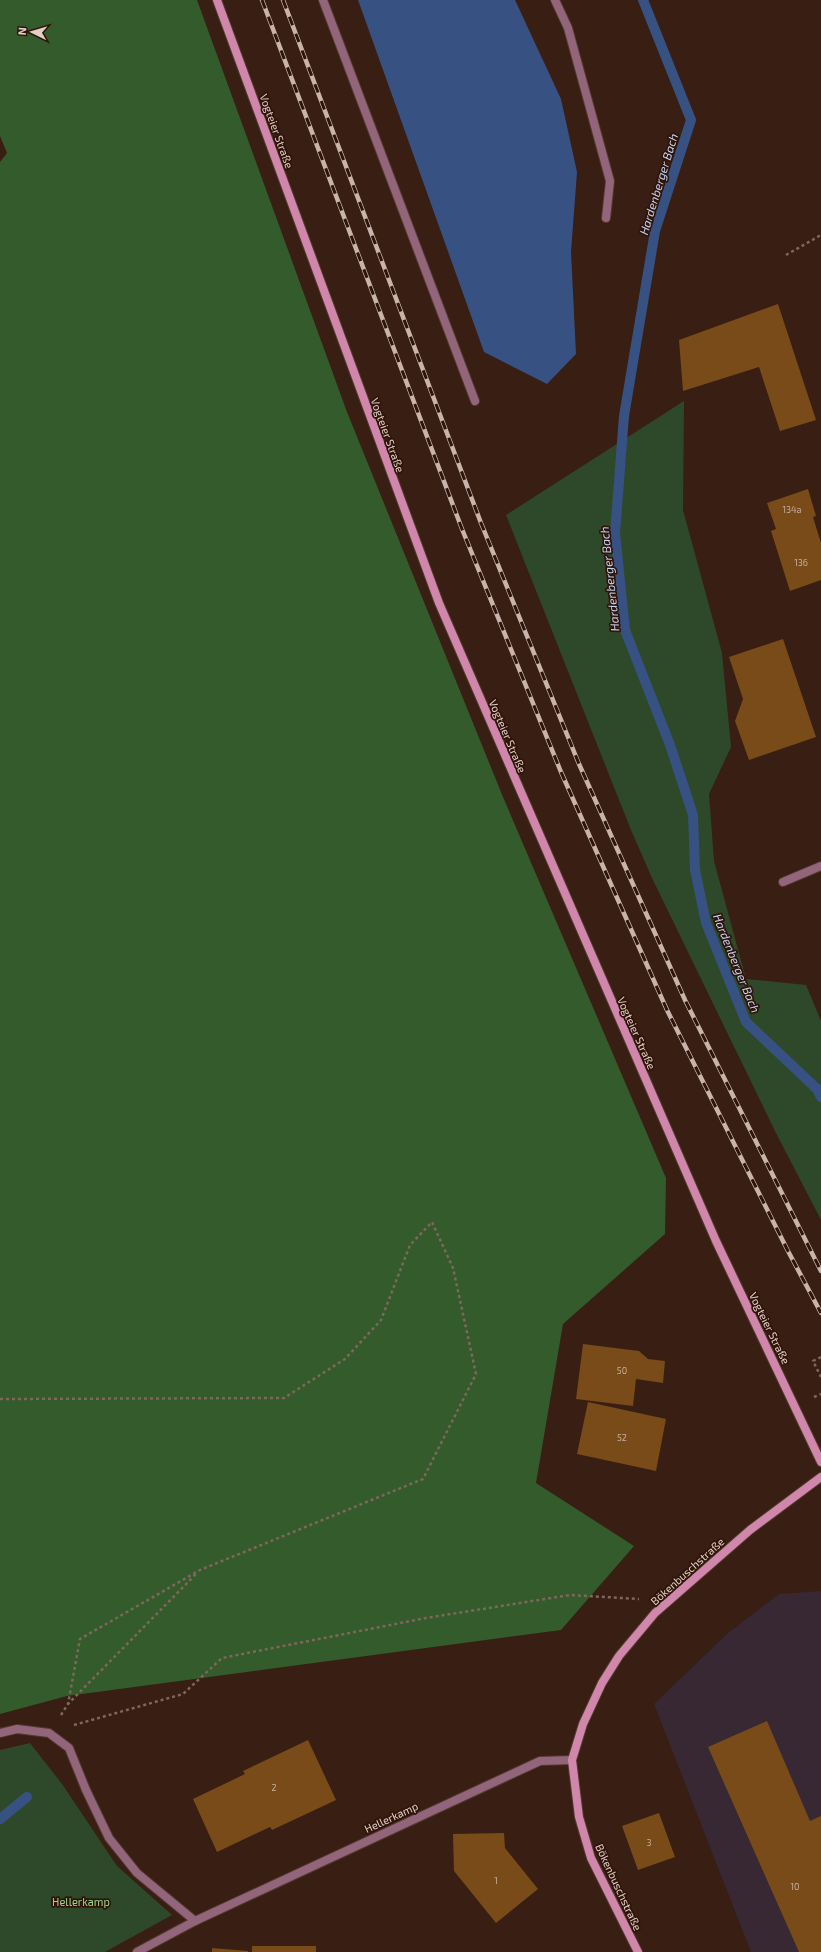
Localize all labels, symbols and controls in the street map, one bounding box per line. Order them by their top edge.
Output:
north arrow [12,12,52,52]
text: N [15,27,28,36]
street label: Vogteier Straße [258,92,296,170]
water label: Hardenberger Bach [636,132,680,236]
street label: Vogteier Straße [369,396,407,474]
house number: 134a [782,504,802,515]
water label: Hardenberger Bach [597,526,621,632]
house number: 136 [794,557,808,568]
street label: Vogteier Straße [487,698,529,775]
water label: Hardenberger Bach [711,912,763,1015]
street label: Vogteier Straße [615,995,659,1071]
street label: Vogteier Straße [747,1290,793,1366]
house number: 50 [617,1365,627,1376]
house number: 52 [617,1432,627,1443]
street label: Bökenbuschstraße [648,1535,726,1607]
house number: 2 [271,1782,277,1793]
street label: Hellerkamp [362,1799,420,1835]
house number: 3 [646,1837,652,1848]
street label: Bökenbuschstraße [593,1842,645,1933]
house number: 1 [494,1875,498,1886]
house number: 10 [790,1881,800,1892]
park label: Hellerkamp [52,1895,110,1908]

